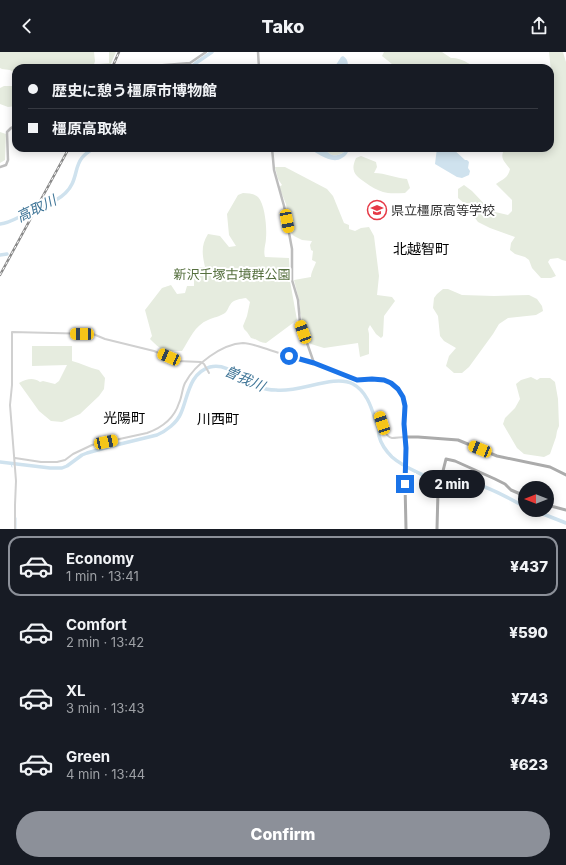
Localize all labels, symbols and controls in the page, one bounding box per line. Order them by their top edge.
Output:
icon: back [16,15,38,37]
icon: share [528,15,550,37]
text: Tako [262,16,304,37]
text: 歴史に憩う橿原市博物館 [52,81,217,100]
text: 橿原高取線 [52,119,127,138]
water label: 高取川 [13,190,60,225]
school or university icon: 県立橿原高等学校 [366,199,388,221]
place label: 県立橿原高等学校 [391,202,495,218]
car [279,208,295,234]
district label: 北越智町 [393,240,449,257]
park label: 新沢千塚古墳群公園 [173,266,291,282]
car [293,319,313,345]
car [70,328,94,340]
car [156,347,182,367]
route start [280,347,298,365]
water label: 曽我川 [222,362,269,395]
district label: 光陽町 [103,409,145,426]
district label: 川西町 [197,410,239,427]
car [373,410,391,436]
car [93,434,119,450]
car [467,439,493,459]
callout: 2 min [419,470,485,498]
route end [396,475,414,493]
text: 2 min [434,476,470,492]
north arrow [518,481,554,517]
map controls [518,481,554,517]
icon: car [18,548,54,584]
text: Economy [66,549,134,568]
text: ¥437 [510,557,548,576]
text: 1 min · 13:41 [66,568,139,584]
icon: car [18,614,54,650]
text: Comfort [66,615,127,634]
text: ¥590 [509,623,548,642]
text: 2 min · 13:42 [66,634,144,650]
icon: car [18,680,54,716]
text: XL [66,681,86,700]
text: ¥743 [511,689,548,708]
text: 3 min · 13:43 [66,700,144,716]
icon: car [18,746,54,782]
text: Green [66,747,110,766]
text: ¥623 [510,755,548,774]
text: 4 min · 13:44 [66,766,145,782]
button: Confirm [16,811,550,857]

